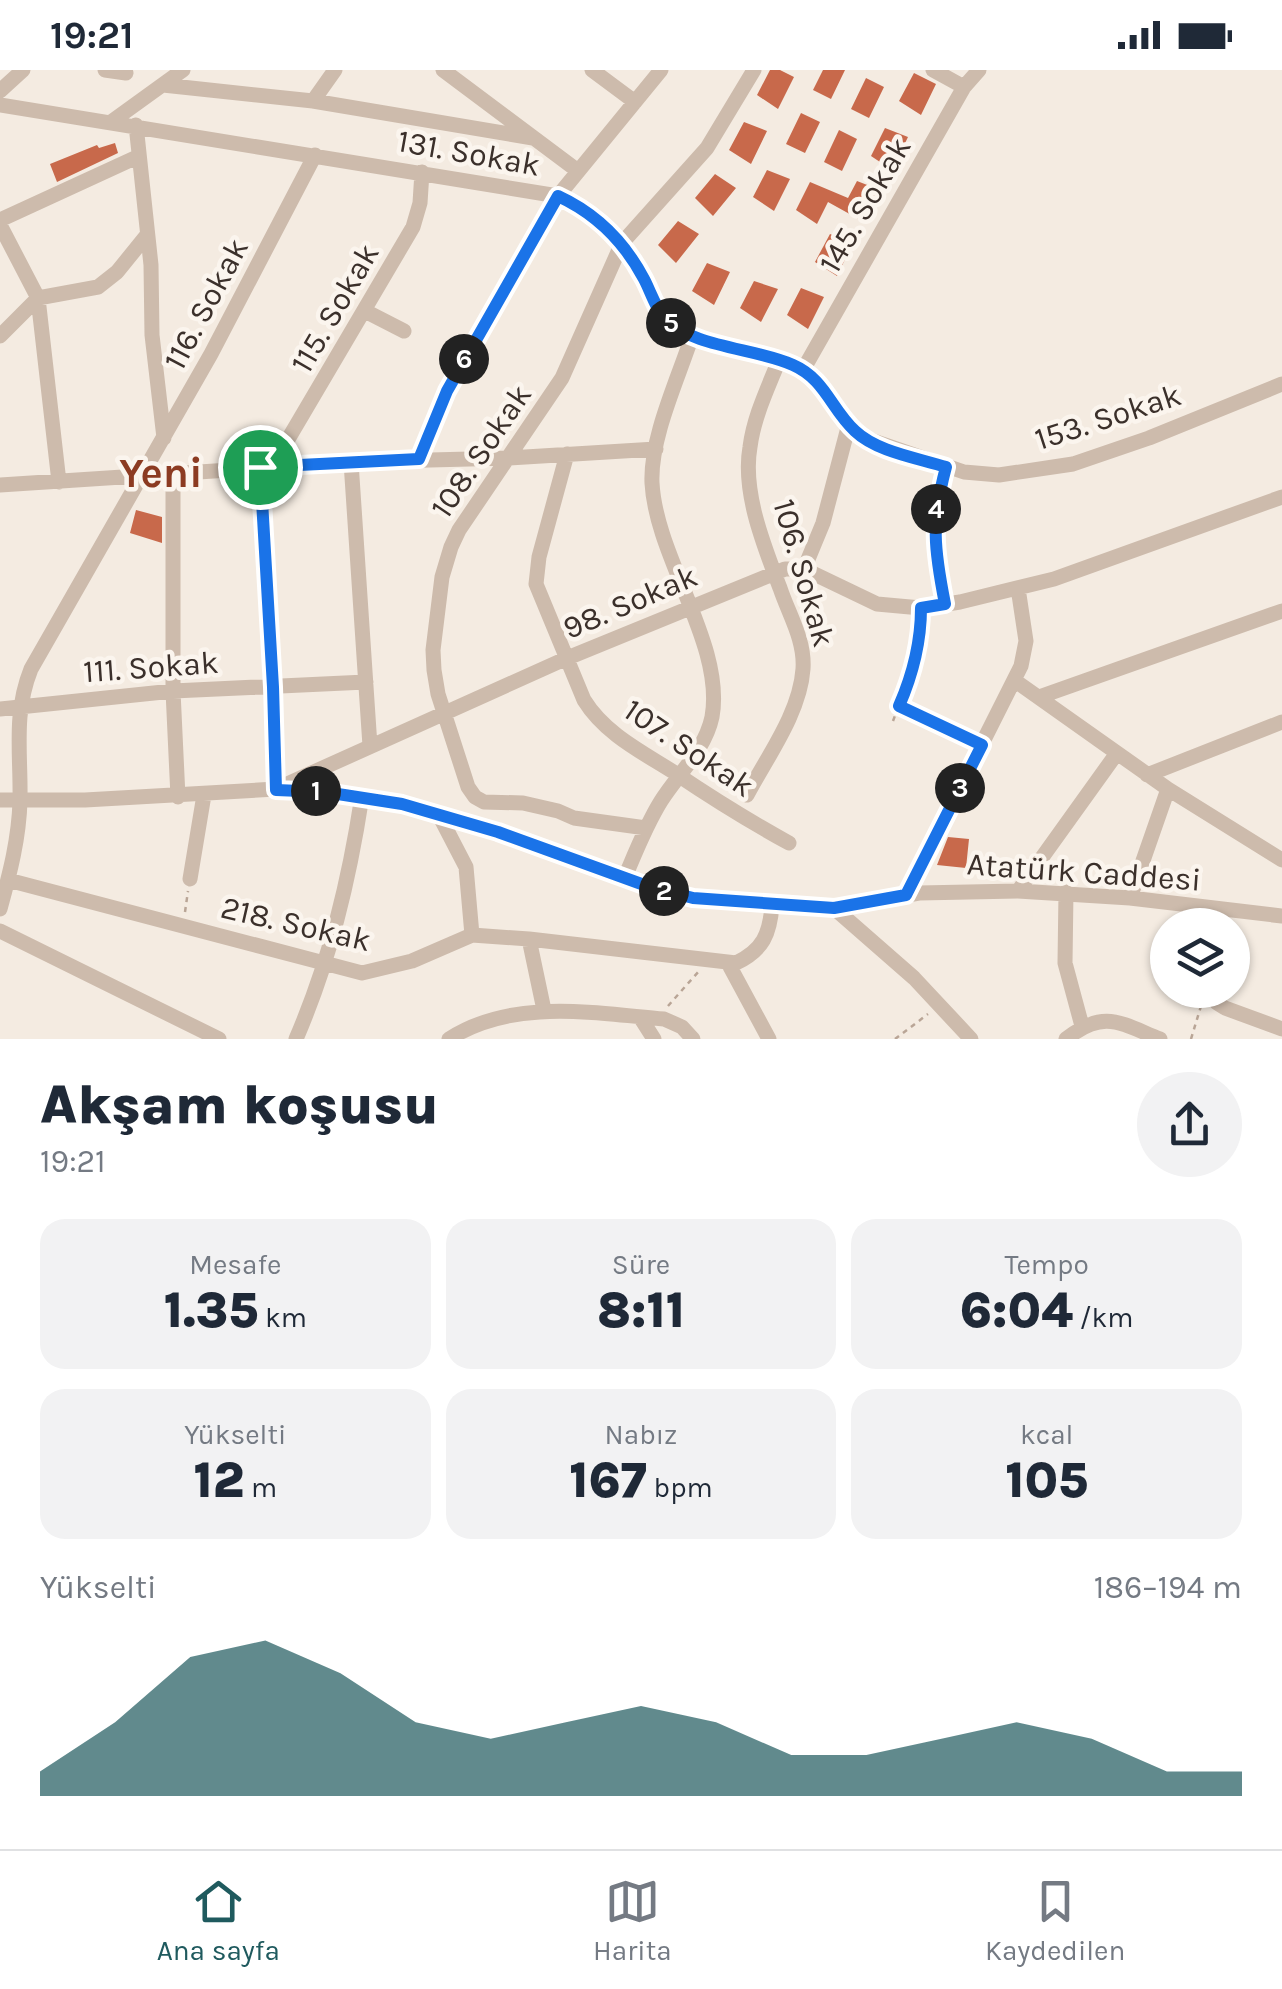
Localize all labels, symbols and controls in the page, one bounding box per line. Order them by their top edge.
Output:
text: 19:21 [50,13,134,58]
street label: 131. Sokak [395,122,543,184]
street label: 145. Sokak [811,131,919,279]
street label: 116. Sokak [156,232,256,376]
street label: 115. Sokak [283,237,387,379]
pin: 5 [646,298,696,348]
text: 5 [663,306,679,339]
pin: 6 [439,334,489,384]
text: 6 [456,342,473,375]
street label: 153. Sokak [1030,376,1186,458]
street label: 108. Sokak [423,377,539,525]
pin [218,425,303,510]
icon: arrive [233,440,288,495]
district label: Yeni [119,448,203,498]
pin: 4 [911,484,961,534]
text: 4 [928,492,944,525]
street label: 106. Sokak [765,495,843,651]
street label: 98. Sokak [557,557,703,647]
street label: 111. Sokak [82,644,220,690]
street label: 107. Sokak [617,691,761,805]
pin: 3 [935,763,985,813]
pin: 1 [291,766,341,816]
text: 3 [951,771,969,804]
text: 1 [311,774,321,807]
street label: Atatürk Caddesi [966,845,1202,899]
pin: 2 [639,866,689,916]
text: 2 [656,874,672,907]
street label: 218. Sokak [217,889,375,959]
map controls [1150,908,1250,1008]
button: layers [1150,908,1250,1008]
button: share [1137,1072,1242,1177]
text: Akşam koşusu [40,1073,439,1137]
text: 19:21 [40,1143,106,1180]
text: Mesafe [189,1248,281,1281]
text: Süre [612,1248,670,1281]
text: Tempo [1005,1248,1089,1281]
text: 1.35 [164,1281,258,1340]
text: 8:11 [597,1281,685,1340]
text: 6:04 [960,1281,1073,1340]
text: km [258,1301,307,1334]
text: /km [1073,1301,1134,1334]
text: Yükselti [184,1418,286,1451]
text: Nabız [605,1418,677,1451]
text: kcal [1020,1418,1073,1451]
text: 12 [193,1451,244,1510]
text: 167 [569,1451,647,1510]
text: 105 [1005,1451,1088,1510]
text: m [244,1471,277,1504]
text: bpm [647,1471,713,1504]
text: Yükselti [40,1569,157,1606]
text: 186–194 m [1094,1569,1242,1606]
tab: Ana sayfa [157,1874,280,1967]
tab: Harita [593,1874,672,1967]
tab: Kaydedilen [985,1874,1125,1967]

